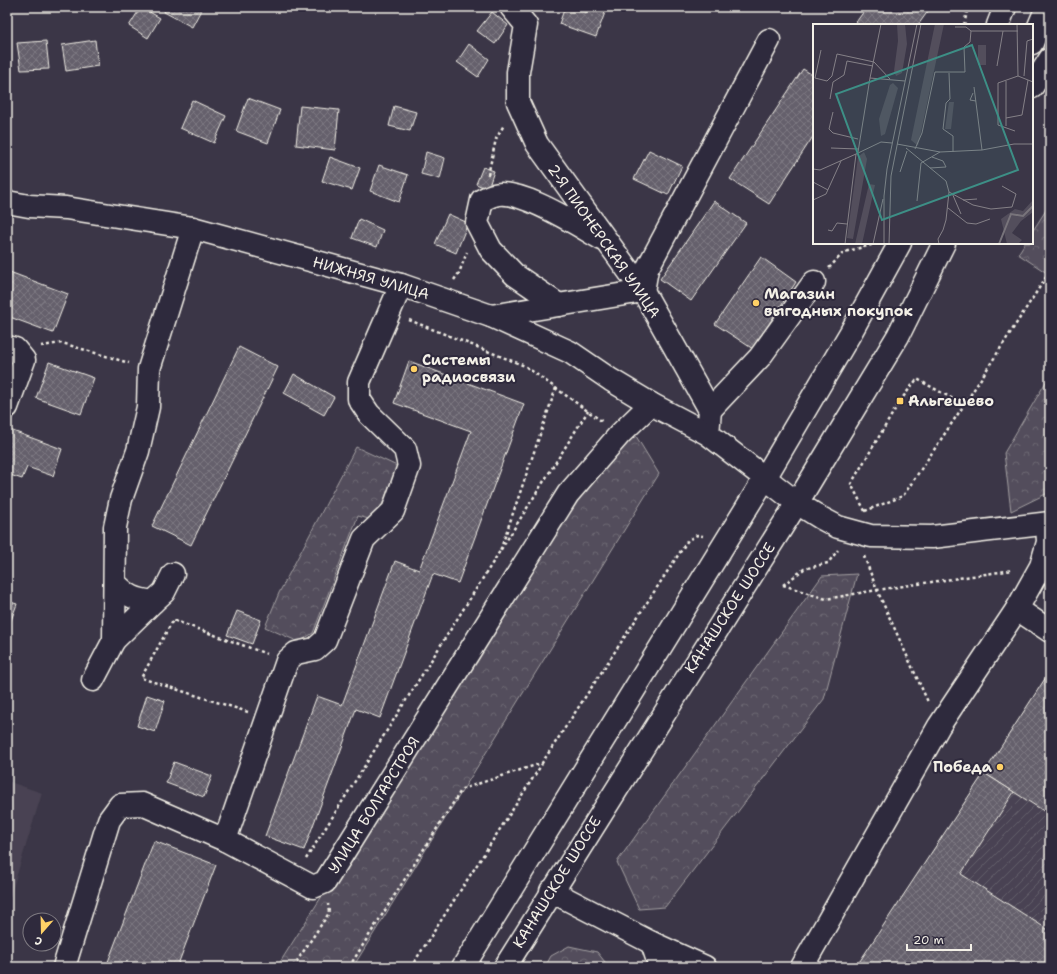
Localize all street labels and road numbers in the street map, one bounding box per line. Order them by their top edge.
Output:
street label: 2-Я ПИОНЕРСКАЯ УЛИЦА [543,160,665,322]
street label: НИЖНЯЯ УЛИЦА [310,252,432,304]
street label: КАНАШСКОЕ ШОССЕ [680,539,780,677]
street label: УЛИЦА БОЛГАРСТРОЯ [324,733,424,877]
street label: КАНАШСКОЕ ШОССЕ [508,812,606,952]

